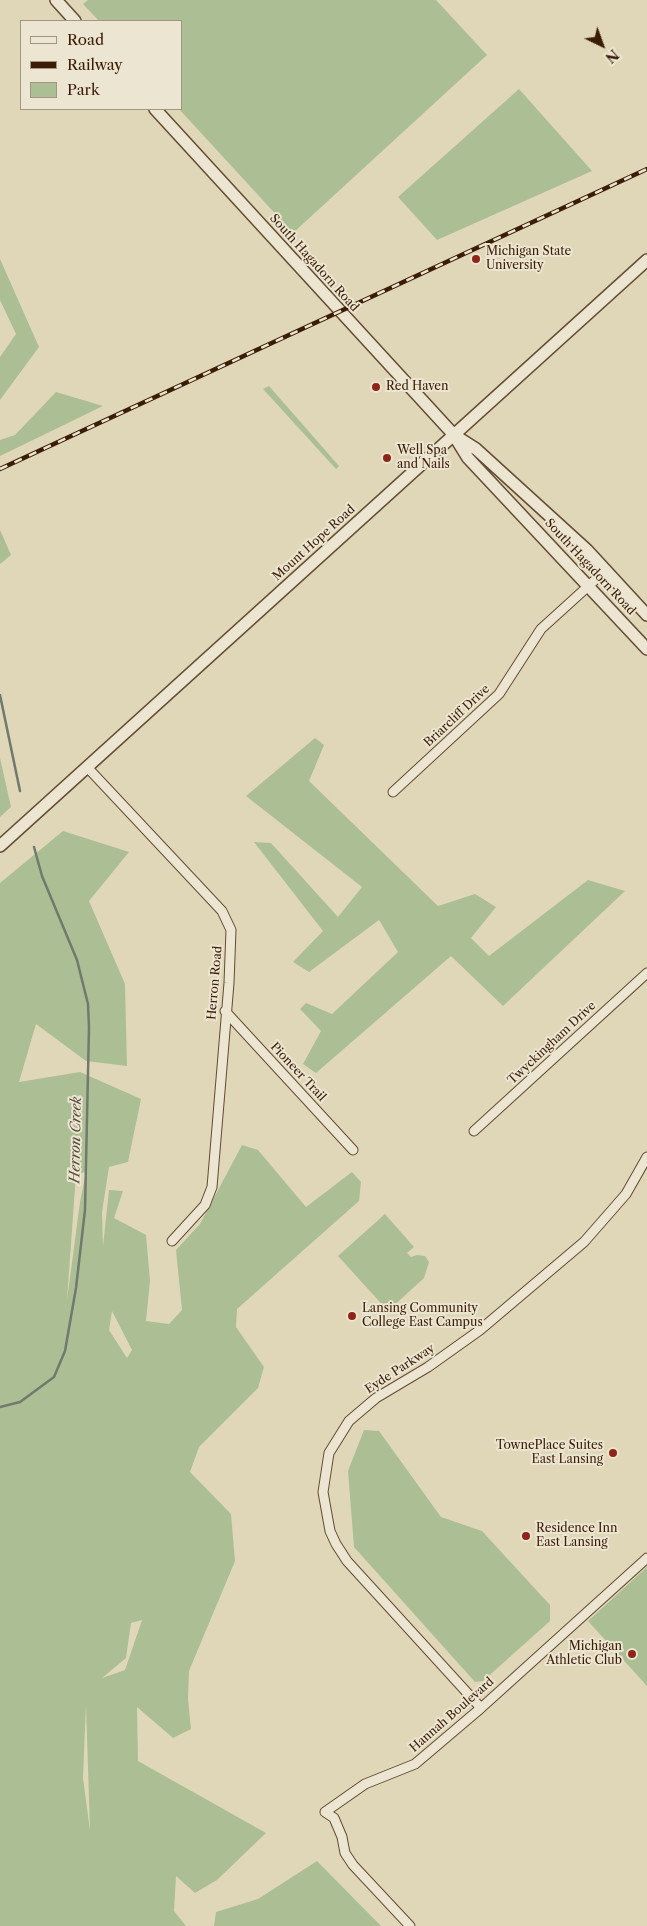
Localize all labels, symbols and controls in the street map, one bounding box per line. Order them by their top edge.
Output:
legend [20,20,182,110]
north arrow [577,20,627,70]
text: Road [67,30,104,49]
text: N [601,45,623,67]
text: Railway [67,55,123,74]
text: Park [67,80,100,99]
street label: South Hagadorn Road [266,211,362,315]
place label: Michigan State University [486,245,571,273]
marker: Michigan State University [470,253,482,265]
place label: Red Haven [386,380,449,394]
marker: Red Haven [370,381,382,393]
place label: Well Spa and Nails [397,444,450,472]
marker: Well Spa and Nails [381,452,393,464]
street label: Mount Hope Road [270,502,358,584]
street label: South Hagadorn Road [542,516,638,618]
street label: Briarcliff Drive [421,682,493,750]
street label: Herron Road [205,945,225,1021]
street label: Twyckingham Drive [505,999,599,1087]
street label: Pioneer Trail [267,1040,329,1104]
water label: Herron Creek [67,1096,85,1184]
place label: Lansing Community College East Campus [362,1302,483,1330]
marker: Lansing Community College East Campus [346,1310,358,1322]
street label: Eyde Parkway [363,1341,437,1397]
place label: TownePlace Suites East Lansing [496,1439,603,1467]
marker: TownePlace Suites East Lansing [607,1447,619,1459]
place label: Residence Inn East Lansing [536,1522,618,1550]
marker: Residence Inn East Lansing [520,1530,532,1542]
place label: Michigan Athletic Club [546,1640,622,1668]
marker: Michigan Athletic Club [626,1648,638,1660]
street label: Hannah Boulevard [407,1675,497,1755]

